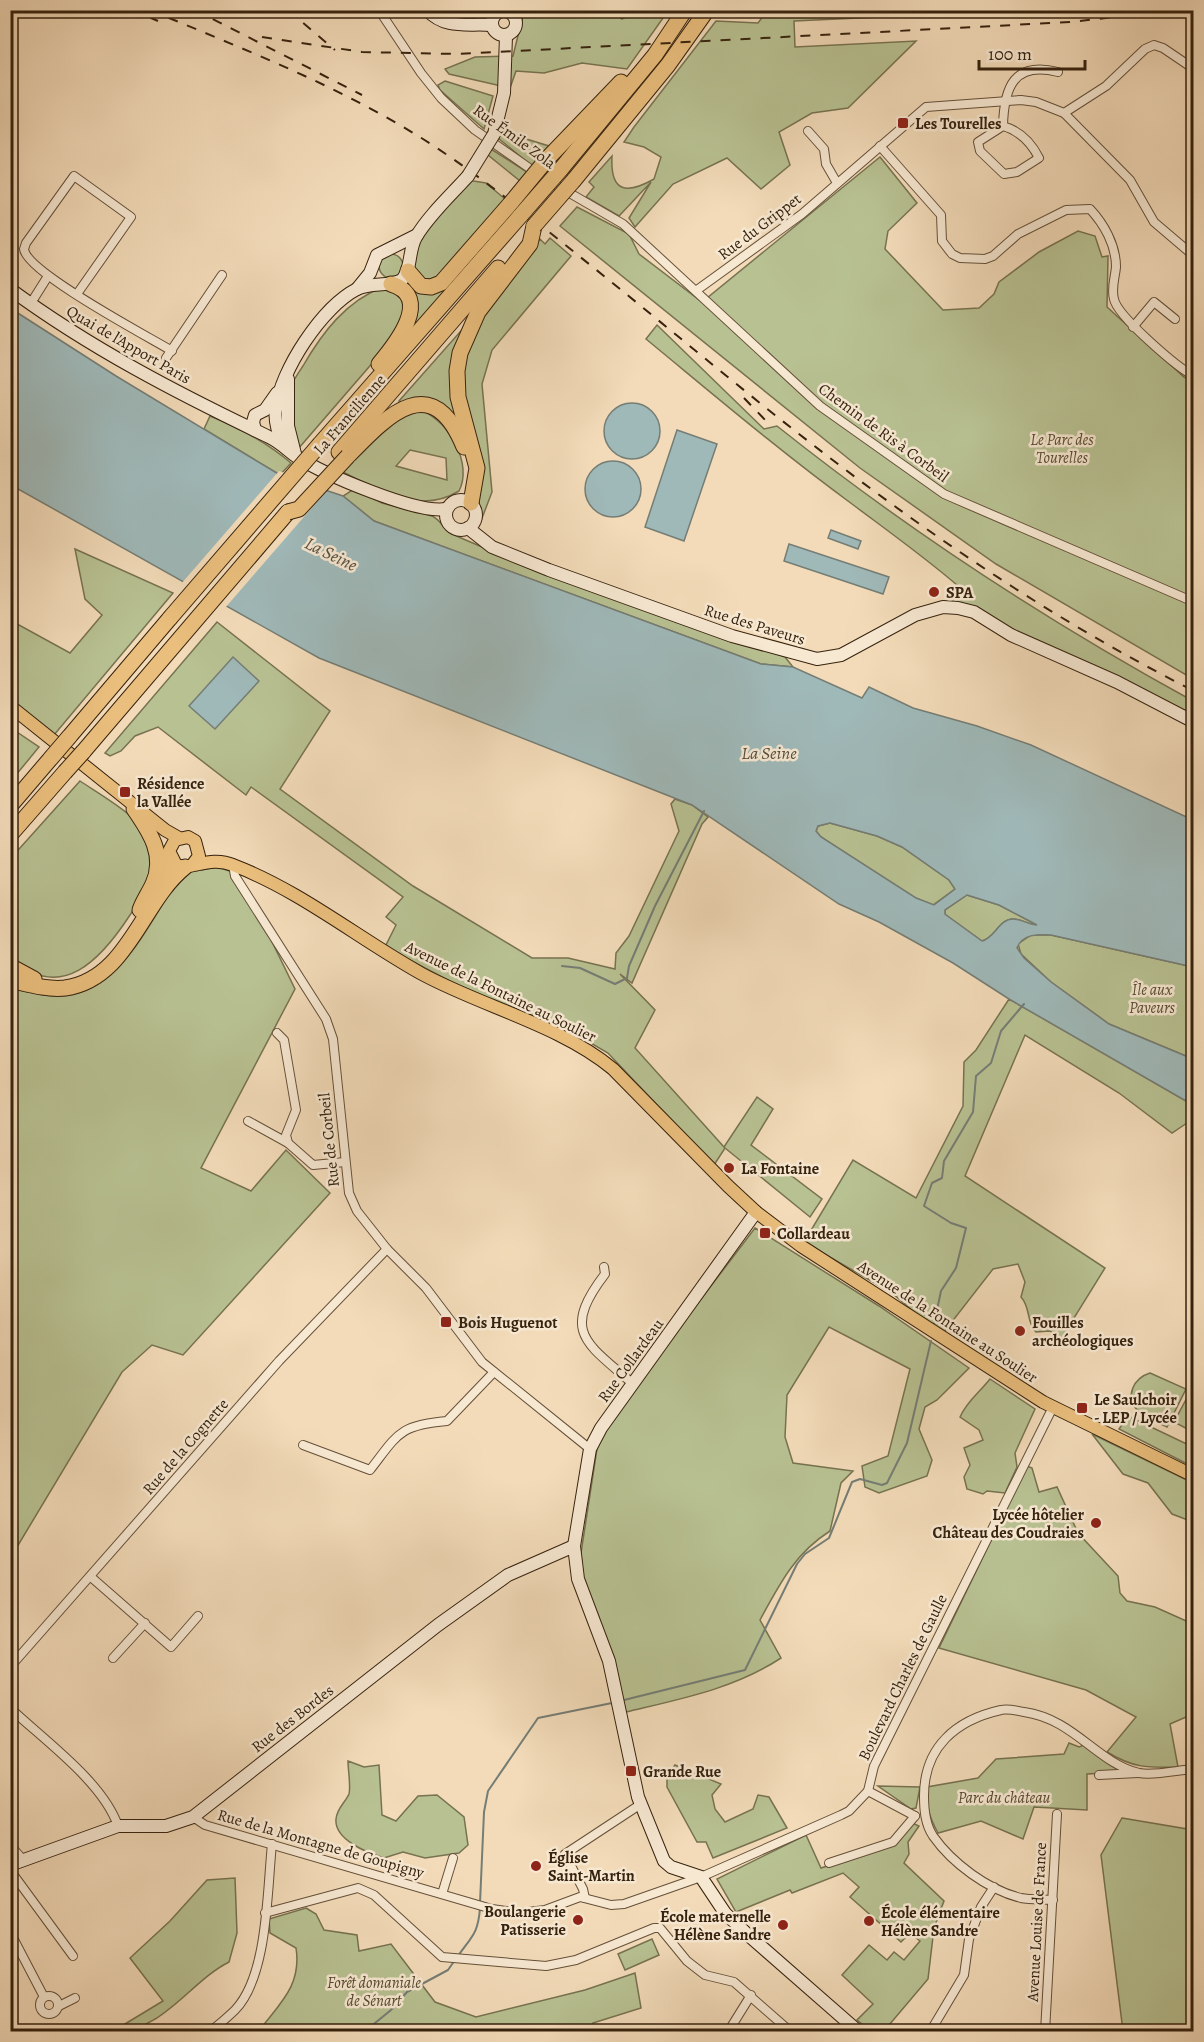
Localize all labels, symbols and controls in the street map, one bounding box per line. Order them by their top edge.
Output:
scale bar [979,33,1086,71]
text: 100 m [988,42,1032,66]
street label: Rue Émile Zola [469,99,561,175]
place label: Les Tourelles [915,113,1002,135]
marker: Les Tourelles [896,116,910,130]
street label: Rue du Grippet [713,188,806,265]
street label: Quai de l'Apport Paris [62,300,195,390]
street label: La Francilienne [309,370,391,460]
street label: Chemin de Ris à Corbeil [814,378,953,488]
park label: Le Parc des Tourelles [1030,429,1094,469]
water label: La Seine [301,531,362,577]
place label: SPA [946,582,974,604]
marker: SPA [927,585,941,599]
street label: Rue des Paveurs [702,599,808,651]
water label: La Seine [741,741,797,765]
place label: Résidence la Vallée [137,773,204,813]
marker: Résidence la Vallée [118,785,132,799]
street label: Avenue de la Fontaine au Soulier [400,935,600,1048]
park label: Île aux Paveurs [1129,979,1176,1019]
street label: Rue de Corbeil [313,1092,345,1188]
place label: La Fontaine [741,1158,819,1180]
marker: La Fontaine [722,1161,736,1175]
place label: Collardeau [777,1223,850,1245]
marker: Collardeau [758,1226,772,1240]
street label: Avenue de la Fontaine au Soulier [852,1255,1042,1388]
place label: Bois Huguenot [458,1312,558,1334]
place label: Fouilles archéologiques [1032,1312,1134,1352]
street label: Rue Collardeau [593,1314,669,1407]
marker: Bois Huguenot [439,1315,453,1329]
marker: Fouilles archéologiques [1013,1324,1027,1338]
place label: Le Saulchoir - LEP / Lycée [1094,1389,1177,1429]
street label: Rue de la Cognette [138,1394,234,1500]
marker: Le Saulchoir - LEP / Lycée [1075,1401,1089,1415]
place label: Lycée hôtelier Château des Coudraies [933,1504,1084,1544]
marker: Lycée hôtelier Château des Coudraies [1089,1516,1103,1530]
street label: Boulevard Charles de Gaulle [853,1591,953,1764]
street label: Rue des Bordes [247,1680,338,1758]
place label: Grande Rue [643,1761,721,1783]
marker: Grande Rue [624,1764,638,1778]
park label: Parc du château [958,1787,1051,1809]
street label: Rue de la Montagne de Goupigny [215,1804,427,1884]
street label: Avenue Louise de France [1022,1842,1052,2003]
place label: Église Saint-Martin [548,1847,635,1887]
marker: Église Saint-Martin [529,1859,543,1873]
place label: Boulangerie Patisserie [484,1901,566,1941]
place label: École élémentaire Hélène Sandre [881,1902,1000,1942]
place label: École maternelle Hélène Sandre [660,1906,771,1946]
marker: Boulangerie Patisserie [571,1913,585,1927]
marker: École élémentaire Hélène Sandre [862,1914,876,1928]
marker: École maternelle Hélène Sandre [776,1918,790,1932]
park label: Forêt domaniale de Sénart [327,1972,421,2012]

